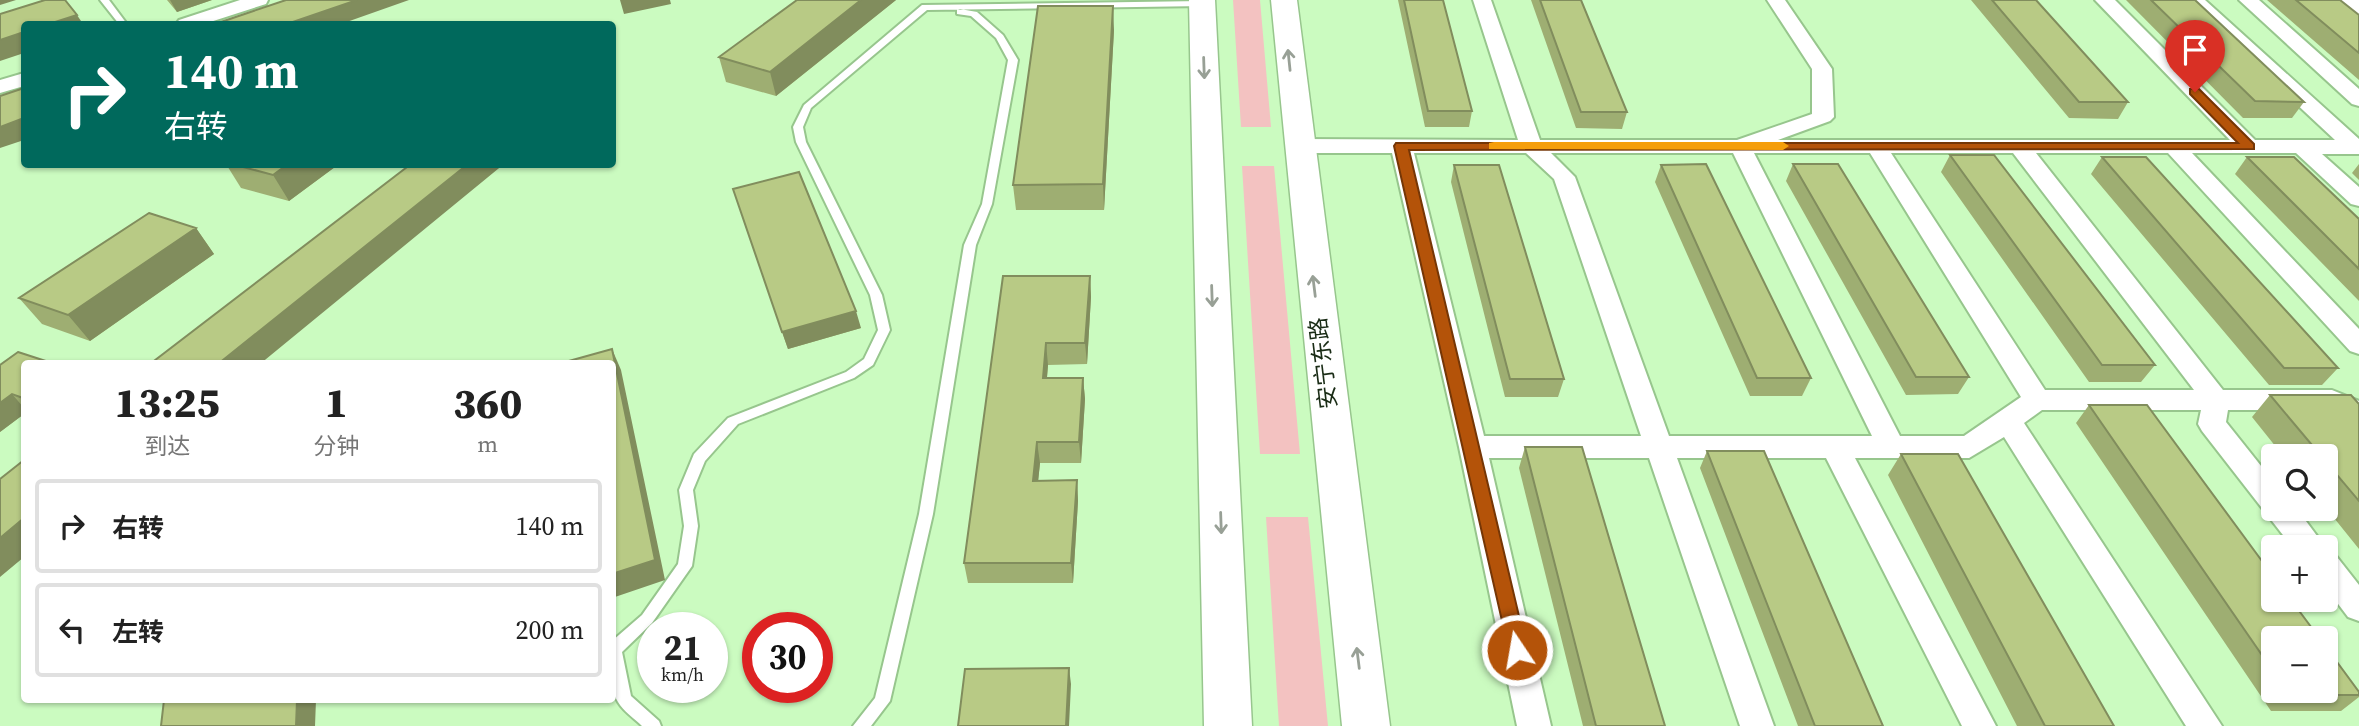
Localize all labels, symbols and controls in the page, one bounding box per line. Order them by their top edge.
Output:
pin [2165,20,2225,92]
icon: arrive [2176,31,2214,69]
text: 140 m [164,37,299,104]
icon: right [49,49,140,140]
one-way arrow [1283,49,1296,72]
one-way arrow [1198,56,1211,79]
text: 右转 [164,105,228,149]
one-way arrow [1308,275,1321,298]
one-way arrow [1206,284,1219,307]
street label: 安宁东路 [1302,315,1344,411]
text: 13:25 [115,373,220,431]
text: 1 [325,373,348,431]
text: 360 [453,374,522,432]
text: m [477,428,498,460]
text: 到达 [144,430,190,462]
text: 分钟 [313,430,359,462]
map controls [2261,444,2338,703]
button: search [2261,444,2338,521]
icon: right [53,507,91,545]
text: 140 m [516,508,584,544]
text: 右转 [112,510,164,546]
one-way arrow [1214,511,1227,534]
button: + [2261,535,2338,612]
icon: left [53,611,91,649]
text: 200 m [516,612,584,648]
speed limit sign: 30 [742,612,833,703]
position arrow [1480,613,1554,687]
text: 左转 [112,614,164,650]
text: 21 [664,624,701,672]
button: − [2261,626,2338,703]
one-way arrow [1351,647,1364,670]
text: km/h [661,662,704,687]

